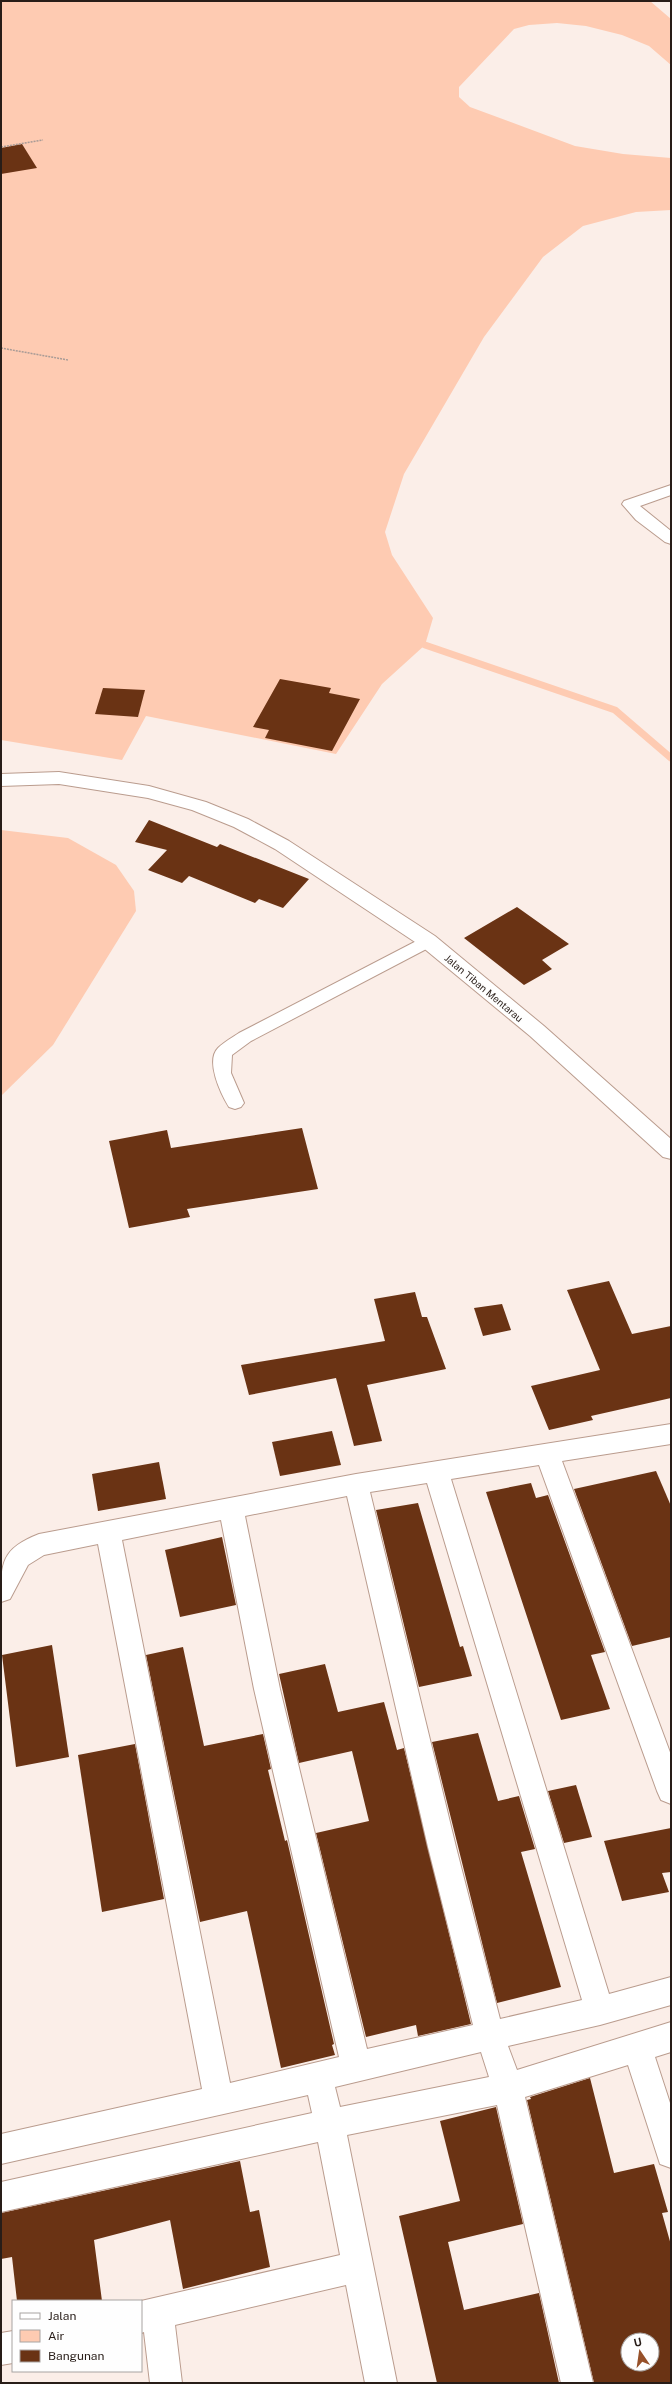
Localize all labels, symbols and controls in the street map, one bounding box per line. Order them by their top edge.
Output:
street label: Jalan Tiban Mentarau [442,952,526,1024]
legend [12,2300,142,2372]
text: Jalan [48,2309,77,2323]
text: Air [48,2329,65,2343]
north arrow [620,2332,660,2372]
text: U [633,2336,643,2349]
text: Bangunan [48,2349,104,2363]

